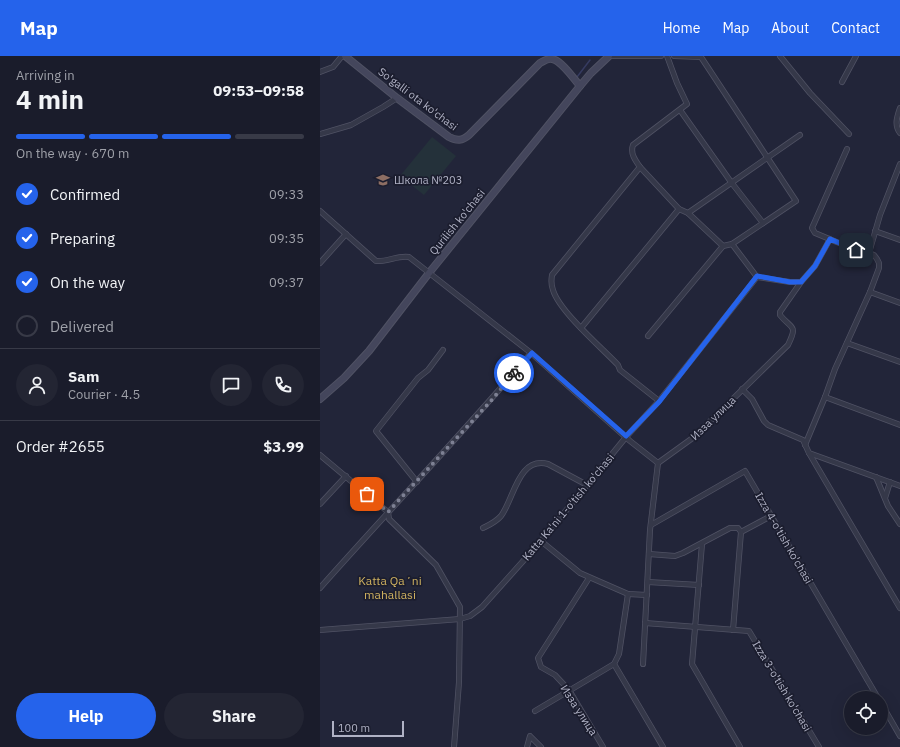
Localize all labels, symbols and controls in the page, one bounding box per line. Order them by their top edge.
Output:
text: Map [20,16,58,40]
text: Home [663,19,700,37]
text: Map [722,19,749,37]
text: About [771,19,809,37]
text: Contact [831,19,880,37]
street label: So'galli ota ko'chasi [375,64,461,134]
text: Arriving in [16,67,75,84]
text: 09:53–09:58 [213,81,304,100]
text: 4 min [16,82,84,116]
text: On the way · 670 m [16,145,129,162]
school or university icon: Школа №203 [375,172,391,188]
place label: Школа №203 [394,173,462,187]
icon: check [16,183,38,205]
text: Confirmed [50,185,120,204]
text: 09:33 [269,186,304,203]
street label: Qurilish ko'chasi [426,186,488,258]
icon: check [16,227,38,249]
text: Preparing [50,229,115,248]
text: 09:35 [269,230,304,247]
pin [839,233,873,267]
icon: home [845,239,867,261]
icon: check [16,271,38,293]
text: On the way [50,273,125,292]
text: 09:37 [269,274,304,291]
text: Delivered [50,317,114,336]
courier [494,353,534,393]
icon: bike [503,362,525,384]
button: person [16,364,58,406]
button: chat [210,364,252,406]
button: phone [262,364,304,406]
text: Sam [68,367,99,386]
text: Courier · 4.5 [68,386,140,403]
street label: Изза улица [687,393,739,443]
text: Order #2655 [16,437,105,456]
text: $3.99 [263,437,304,456]
street label: Katta Ka'ni 1-o'tish ko'chasi [519,450,617,564]
pin [350,477,384,511]
icon: bag [356,483,378,505]
street label: Izza 4-o'tish ko'chasi [752,490,816,586]
district label: Katta Qaʼni mahallasi [358,573,422,602]
street label: Izza 3-o'tish ko'chasi [749,638,815,734]
street label: Изза улица [557,682,601,738]
map controls [844,691,888,735]
button: locate [844,691,888,735]
button: Help [16,693,156,739]
button: Share [164,693,304,739]
scale bar [332,719,404,738]
text: 100 m [338,721,370,735]

